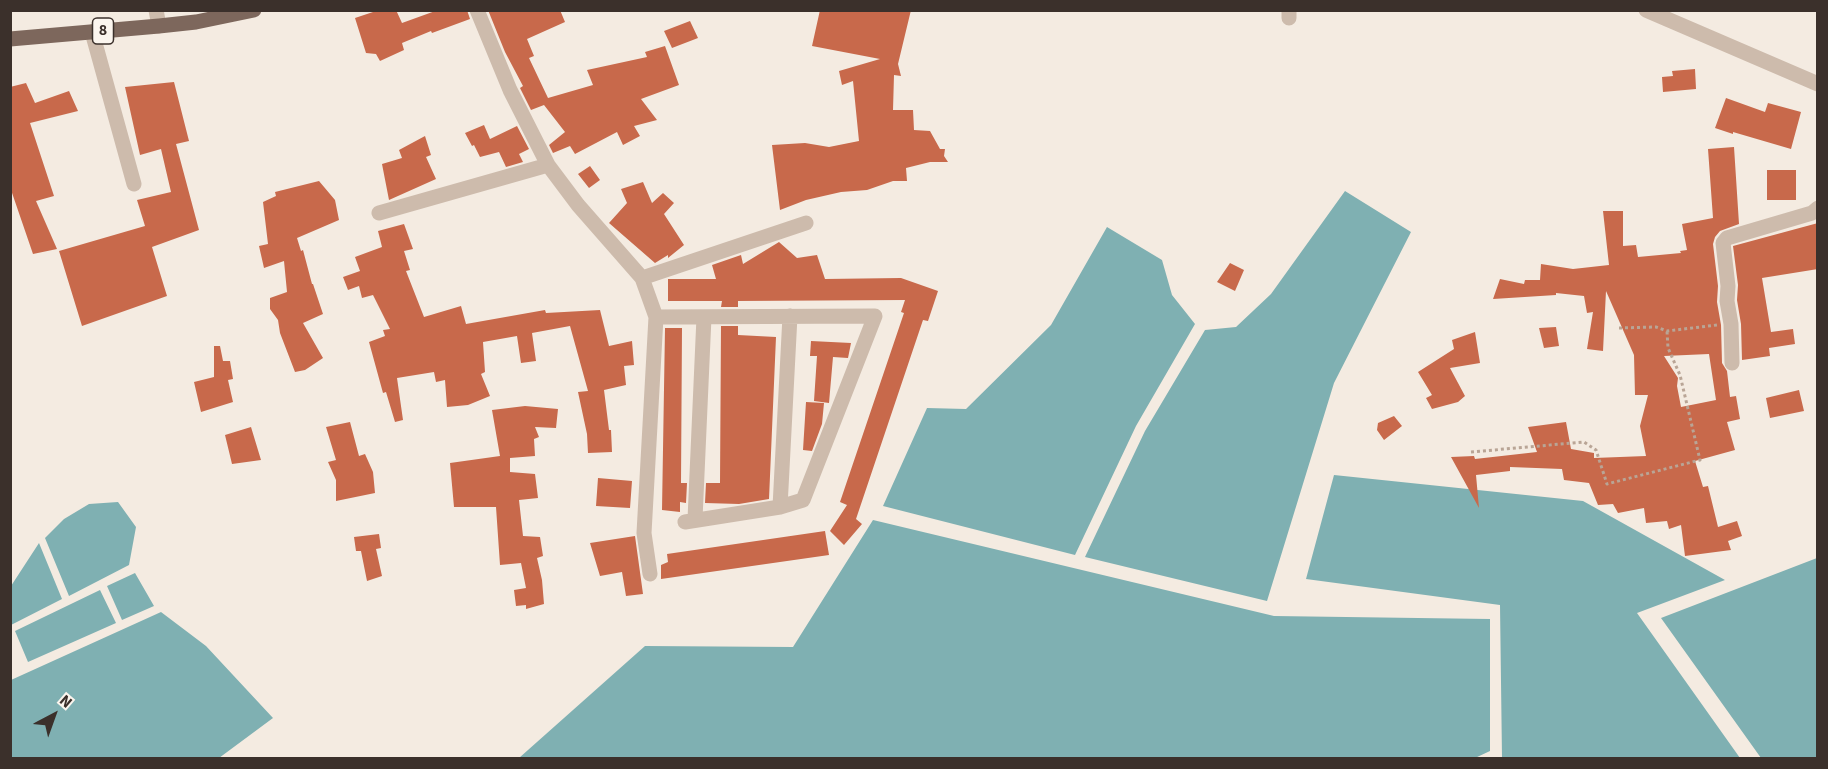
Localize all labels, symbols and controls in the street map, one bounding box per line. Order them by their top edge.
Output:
road number: 8 [92,18,114,44]
north arrow [24,685,84,745]
text: N [55,690,77,713]

